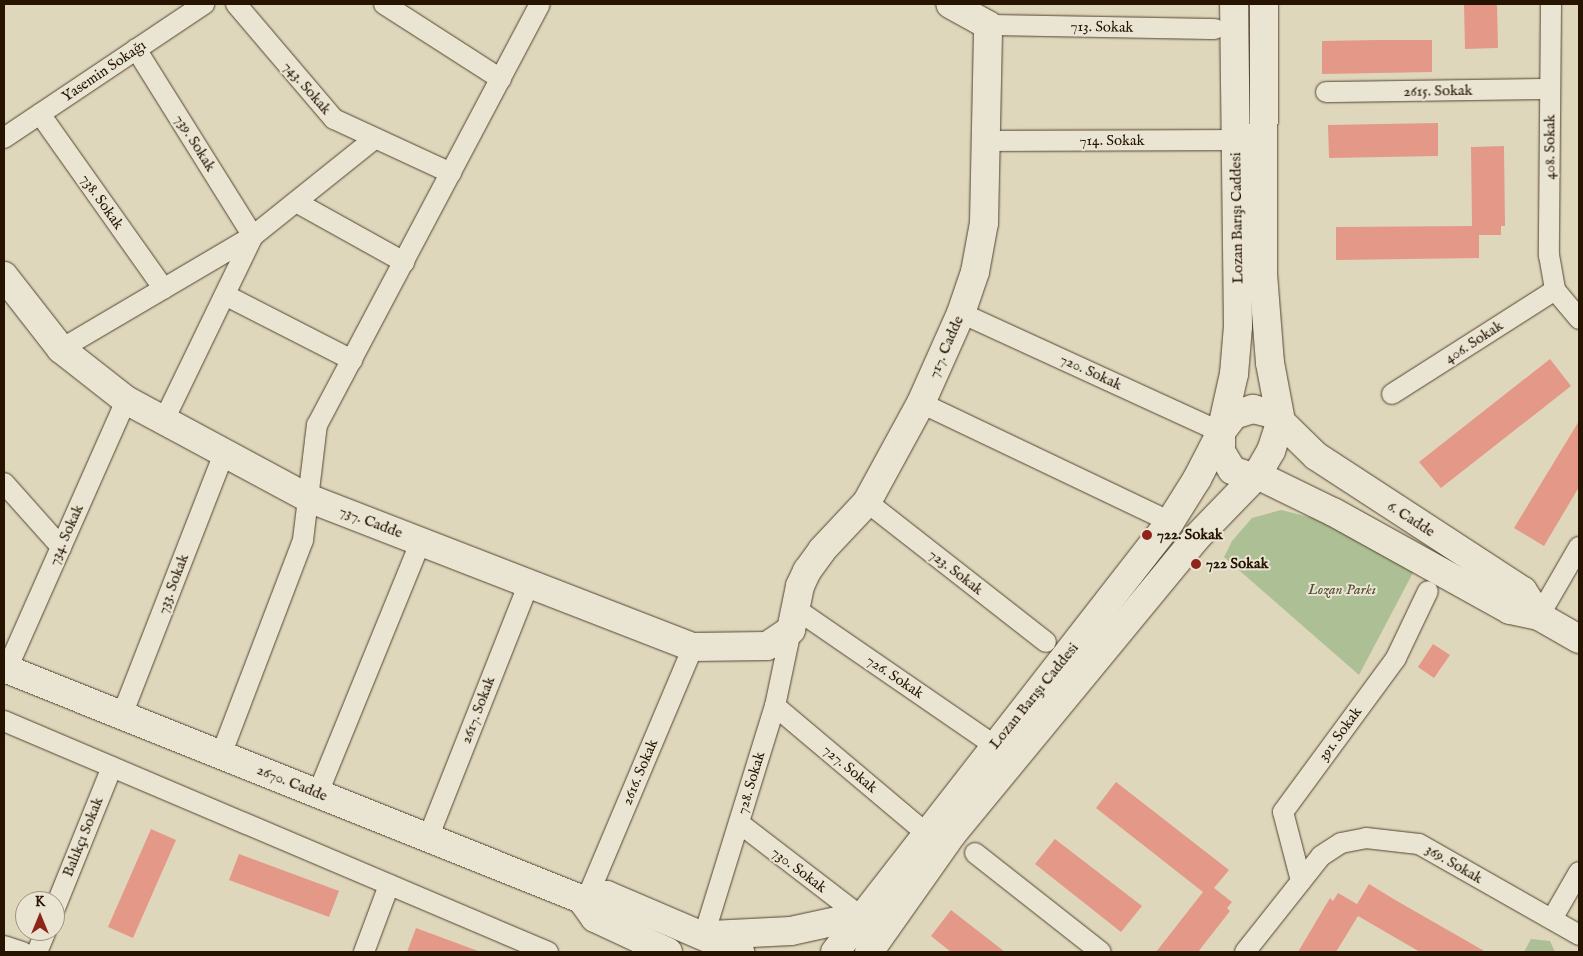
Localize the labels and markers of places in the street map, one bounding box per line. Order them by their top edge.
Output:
place label: 722. Sokak [1157,526,1223,544]
marker: 722. Sokak [1141,529,1153,541]
place label: 722 Sokak [1206,555,1269,573]
marker: 722 Sokak [1190,558,1202,570]

